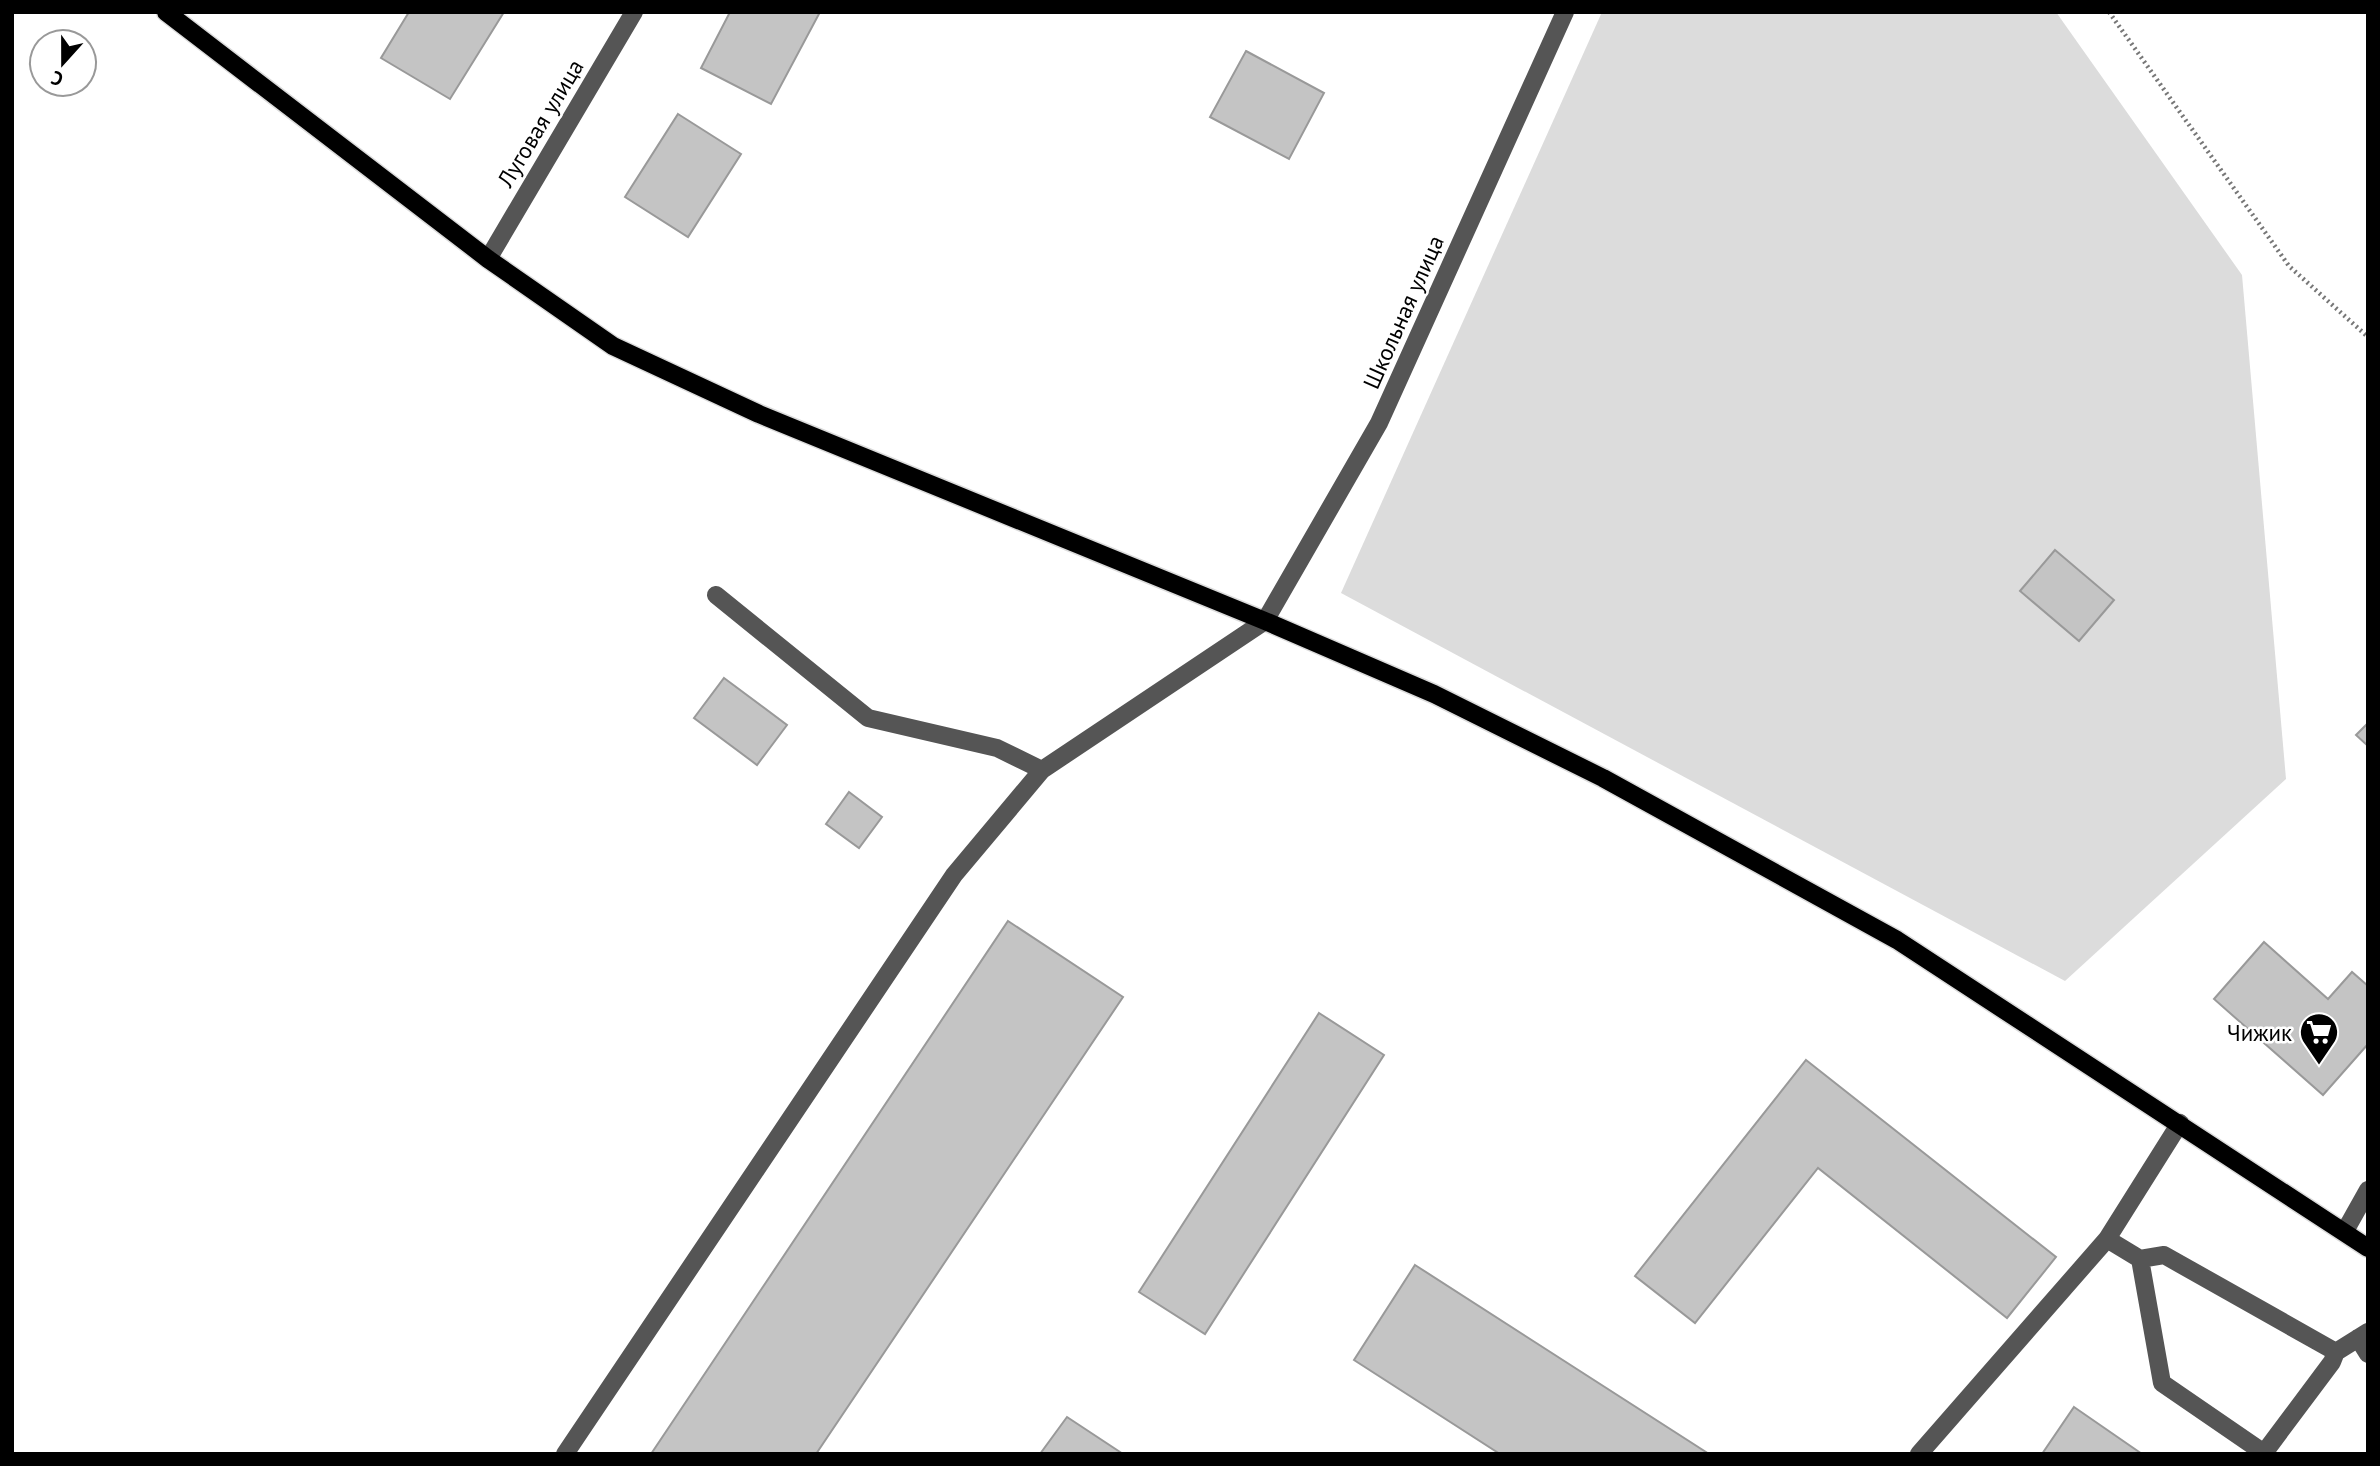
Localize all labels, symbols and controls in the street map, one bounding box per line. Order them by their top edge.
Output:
north arrow [28,28,98,98]
street label: Луговая улица [490,54,590,193]
text: С [47,66,66,92]
street label: Школьная улица [1356,231,1450,393]
supermarket icon: Чижик [2298,1011,2340,1066]
place label: Чижик [2227,1018,2292,1047]

